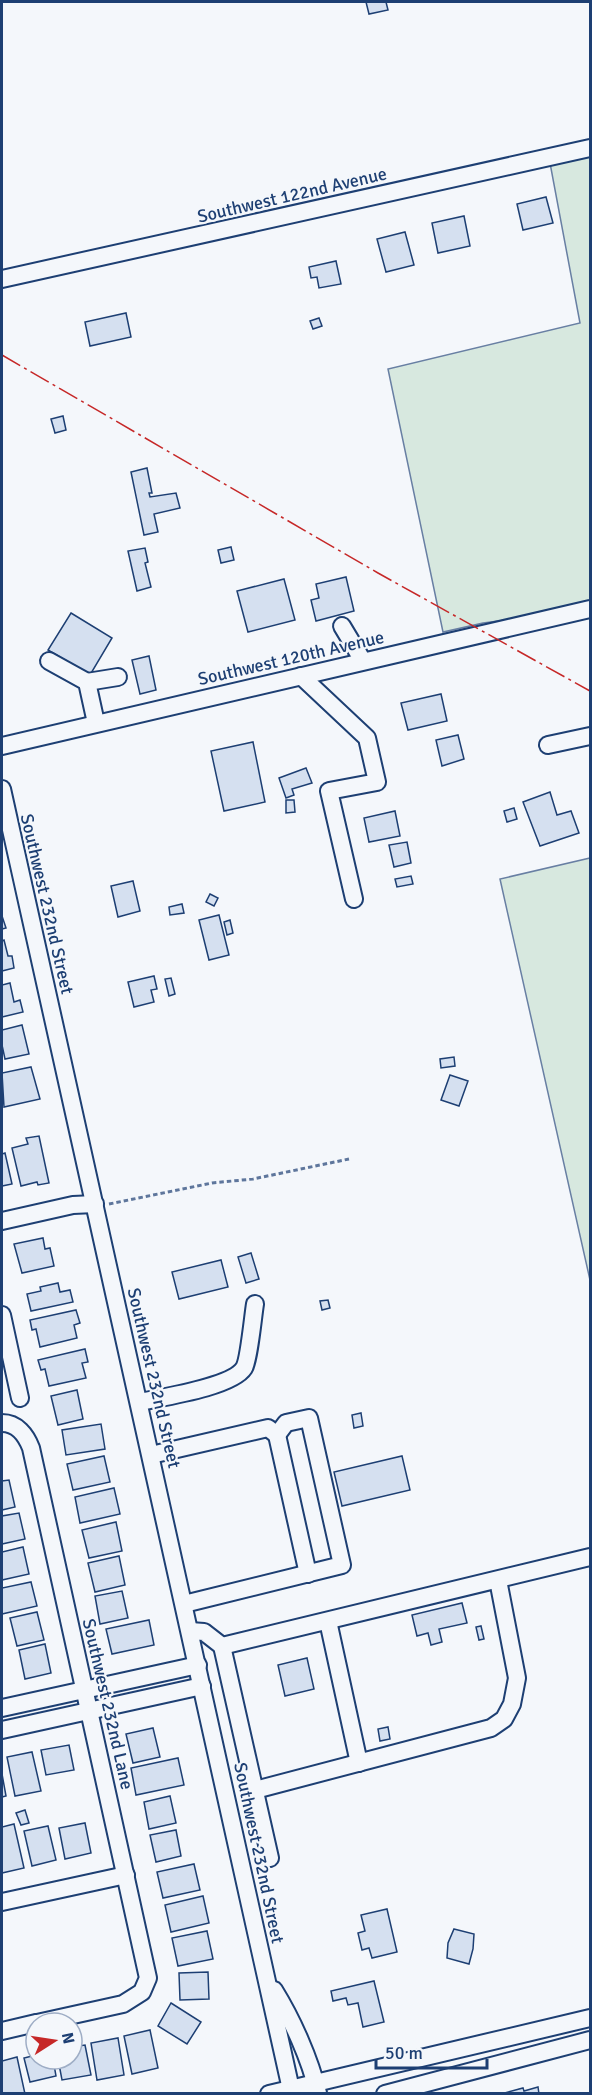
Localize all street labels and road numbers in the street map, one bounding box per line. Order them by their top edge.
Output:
street label: Southwest 122nd Avenue [195,162,389,228]
street label: Southwest 120th Avenue [196,626,386,690]
street label: Southwest 232nd Street [16,812,78,996]
street label: Southwest 232nd Street [123,1286,185,1470]
street label: Southwest 232nd Lane [78,1616,138,1792]
street label: Southwest 232nd Street [229,1761,289,1945]

